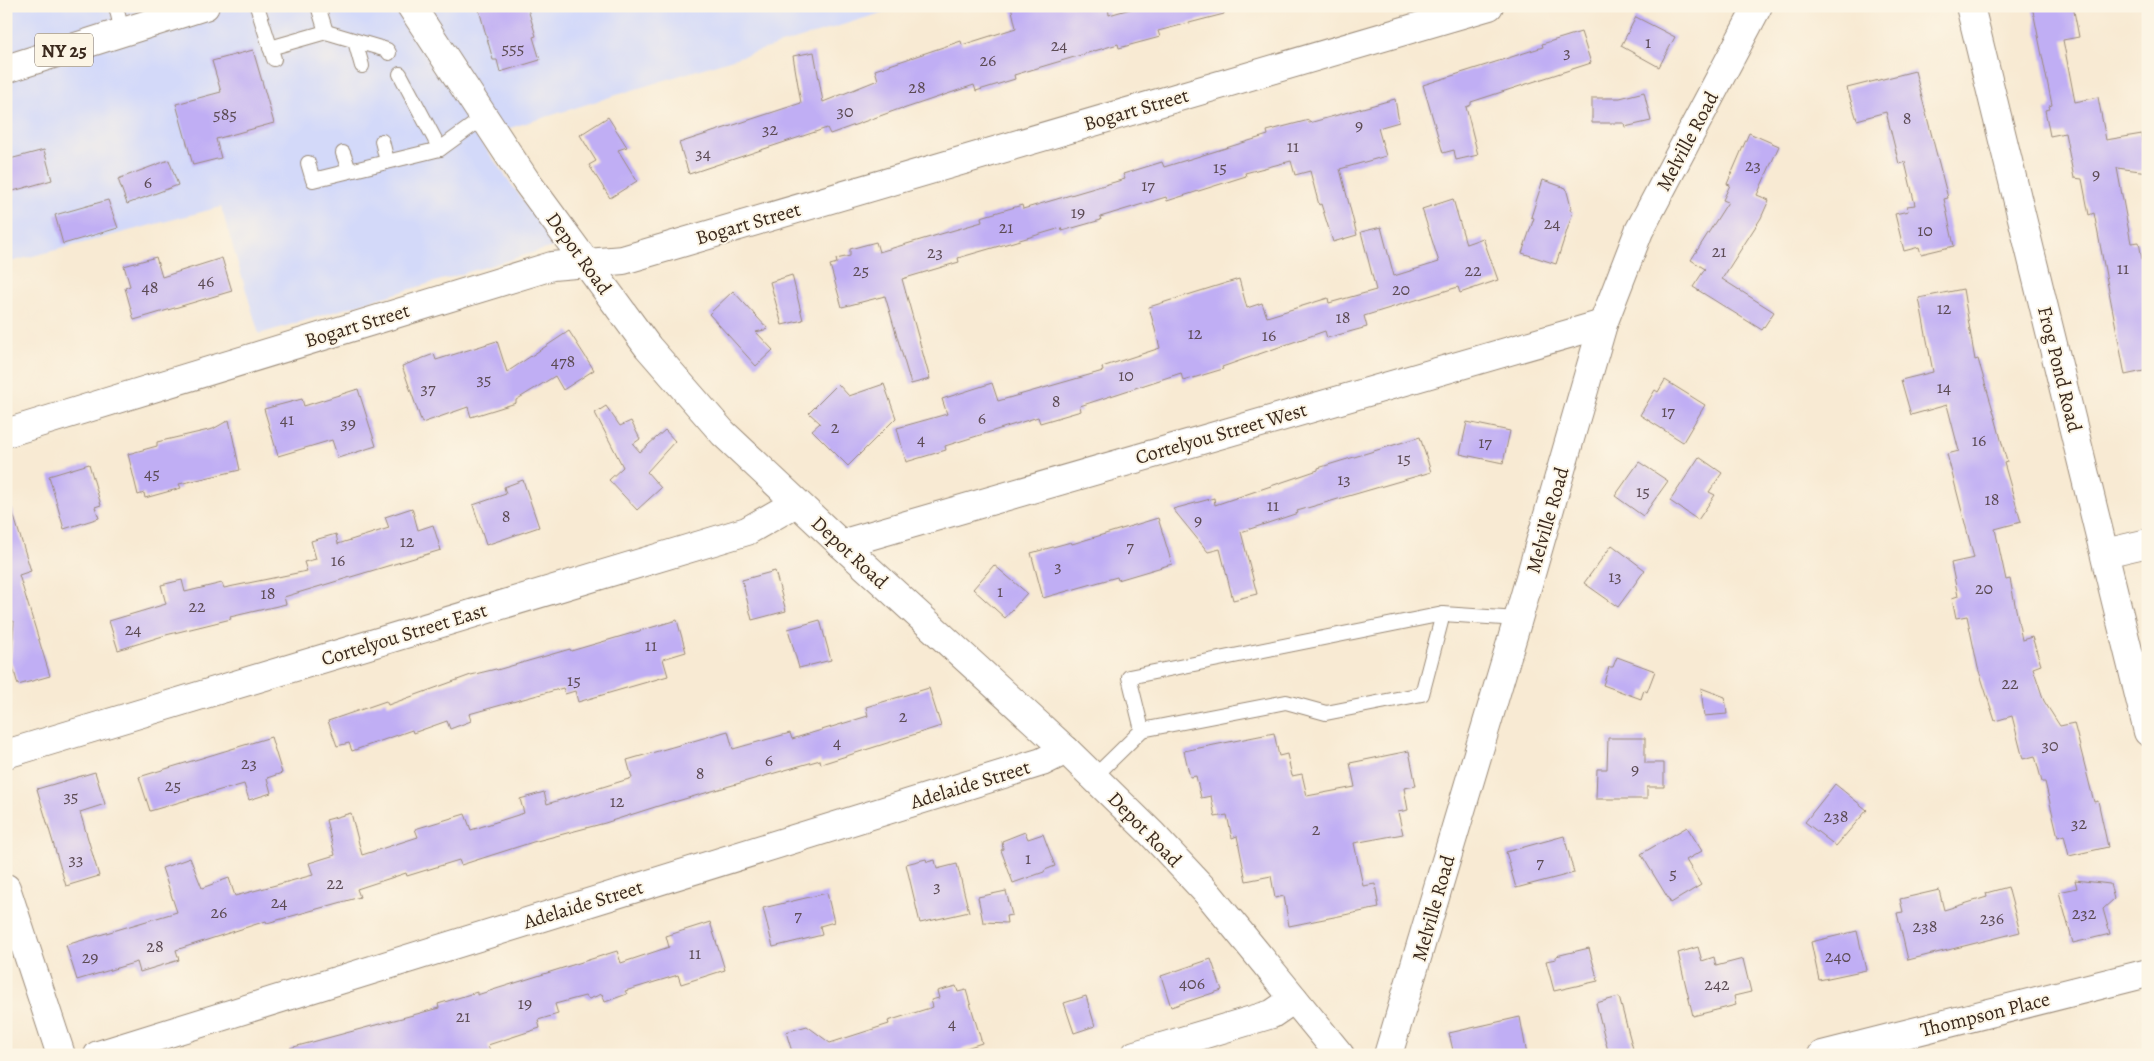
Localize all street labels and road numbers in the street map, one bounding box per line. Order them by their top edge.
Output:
road number: NY 25 [35,34,93,66]
street label: Bogart Street [1080,81,1192,137]
street label: Melville Road [1650,86,1725,196]
street label: Bogart Street [692,195,804,251]
street label: Depot Road [540,207,618,300]
street label: Bogart Street [301,297,413,354]
street label: Frog Pond Road [2031,303,2088,435]
street label: Cortelyou Street West [1132,396,1311,471]
street label: Melville Road [1519,464,1576,576]
street label: Depot Road [805,510,894,595]
street label: Cortelyou Street East [318,596,491,673]
street label: Adelaide Street [906,753,1034,816]
street label: Depot Road [1102,786,1188,873]
street label: Melville Road [1405,852,1462,964]
street label: Adelaide Street [519,873,647,936]
street label: Thompson Place [1918,985,2053,1044]

